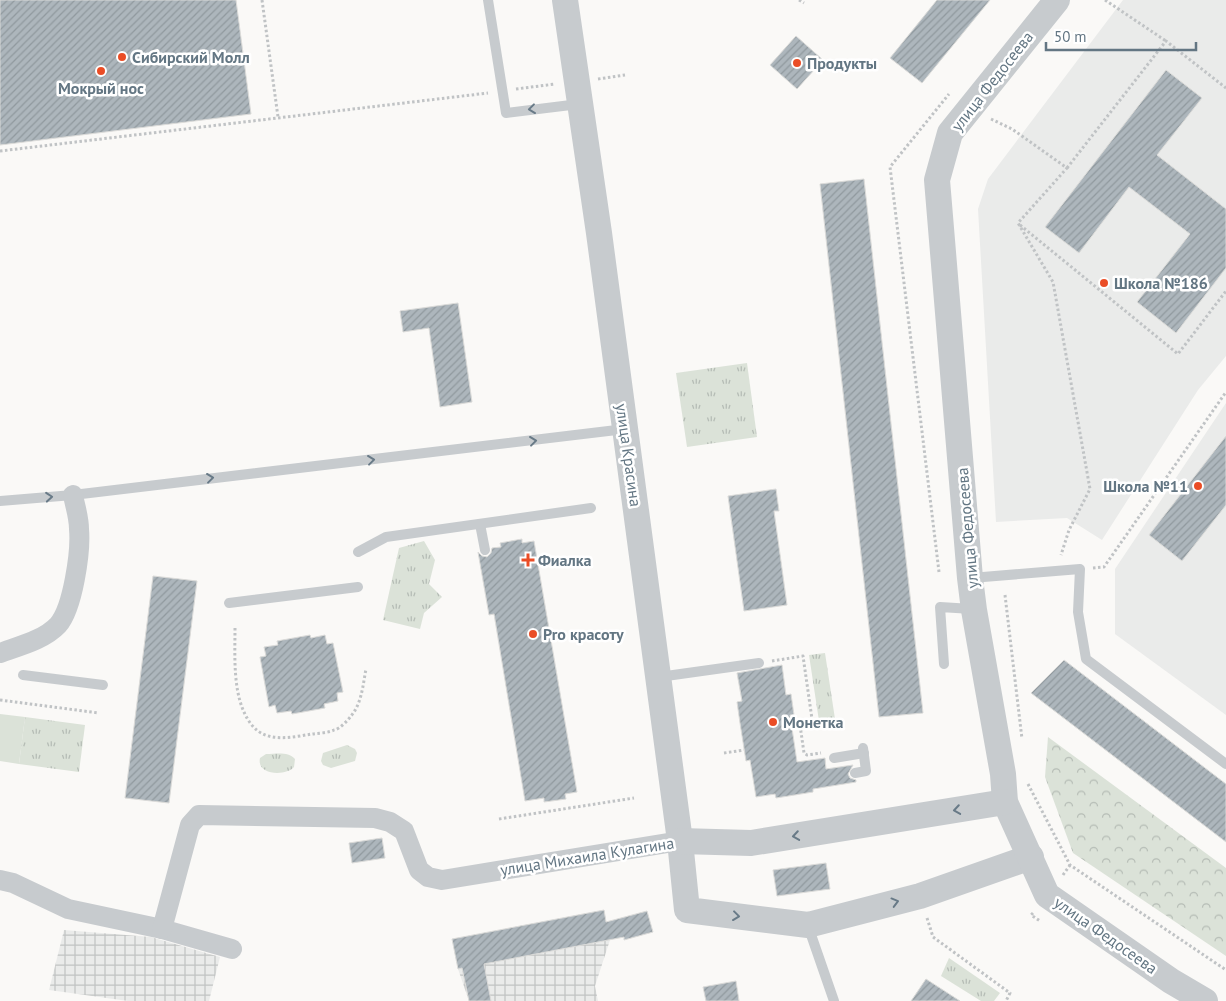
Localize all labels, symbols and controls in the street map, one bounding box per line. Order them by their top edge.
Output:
scale bar [1046,20,1196,52]
street label: улица Федосеева [947,27,1037,135]
text: 50 m [1054,27,1087,46]
place label: Сибирский Молл [132,47,250,67]
marker: Сибирский Молл [116,51,128,63]
place label: Продукты [807,53,877,73]
marker: Продукты [791,57,803,69]
marker: Мокрый нос [95,65,107,77]
place label: Мокрый нос [58,78,144,98]
one-way arrow [527,104,536,114]
place label: Школа №186 [1114,273,1208,293]
marker: Школа №186 [1098,277,1110,289]
street label: улица Красина [612,402,646,508]
one-way arrow [529,436,537,447]
one-way arrow [368,455,376,466]
street label: улица Федосеева [952,467,982,589]
one-way arrow [206,473,214,484]
place label: Школа №11 [1103,476,1188,496]
marker: Школа №11 [1192,480,1204,492]
one-way arrow [45,491,53,502]
place label: Фиалка [538,550,592,570]
marker: Фиалка [522,554,534,566]
place label: Pro красоту [543,624,624,644]
marker: Pro красоту [527,628,539,640]
place label: Монетка [783,712,844,732]
marker: Монетка [767,716,779,728]
one-way arrow [952,804,961,814]
one-way arrow [792,830,801,840]
street label: улица Михаила Кулагина [499,832,675,880]
street label: улица Федосеева [1051,892,1161,978]
one-way arrow [890,898,898,908]
one-way arrow [732,910,740,921]

